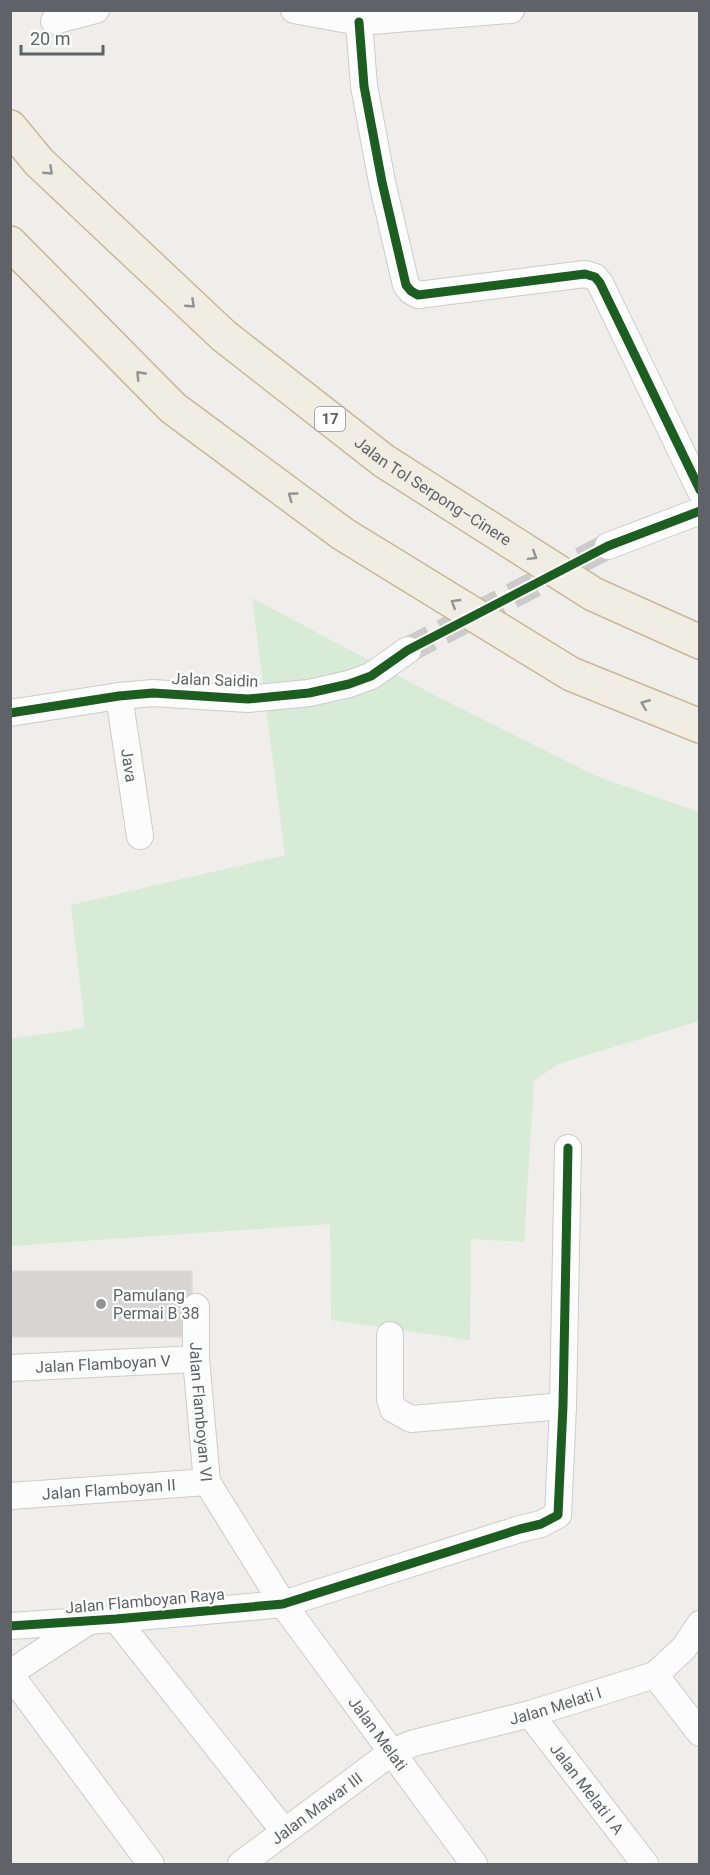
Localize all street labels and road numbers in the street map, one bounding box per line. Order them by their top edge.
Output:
road number: 17 [315,407,345,431]
street label: Jalan Tol Serpong–Cinere [351,432,515,549]
street label: Jalan Saidin [171,669,259,691]
street label: Java [117,747,141,783]
street label: Jalan Flamboyan VI [187,1342,216,1482]
street label: Jalan Flamboyan V [35,1351,171,1376]
street label: Jalan Flamboyan II [41,1475,176,1503]
street label: Jalan Flamboyan Raya [64,1585,226,1617]
street label: Jalan Melati I [507,1683,604,1728]
street label: Jalan Melati [345,1693,412,1774]
street label: Jalan Melati I A [546,1739,628,1838]
street label: Jalan Mawar III [267,1768,366,1848]

